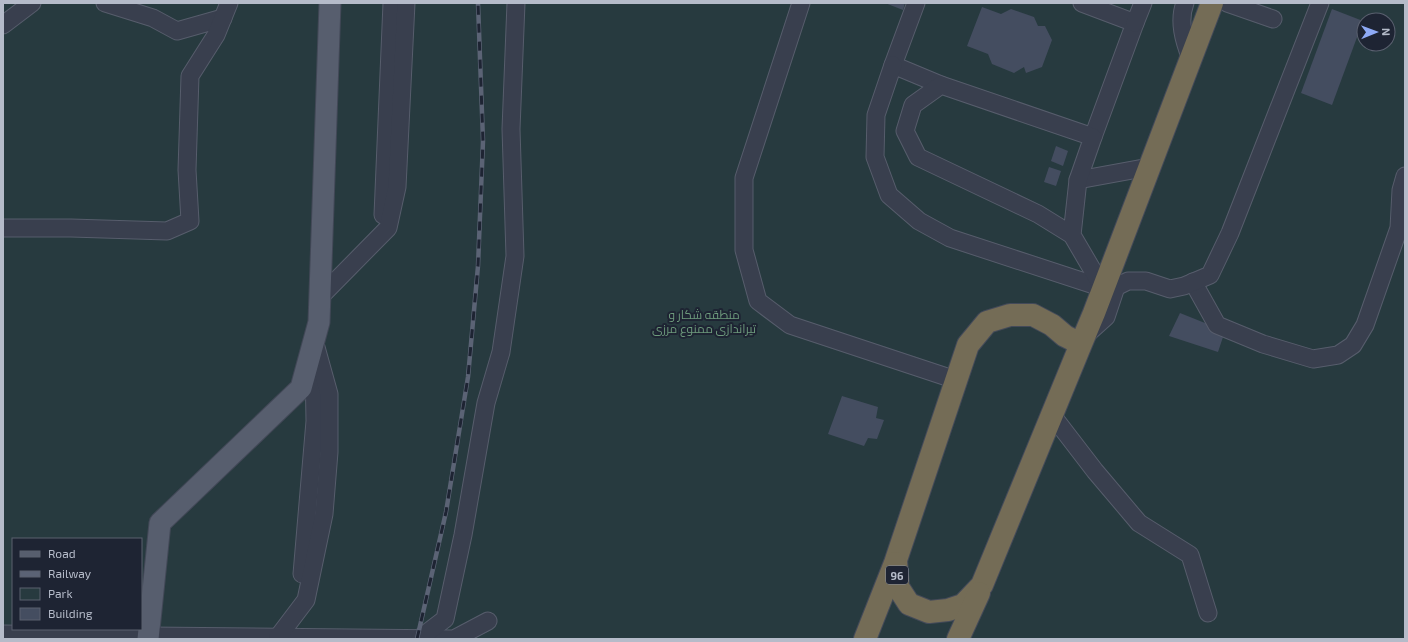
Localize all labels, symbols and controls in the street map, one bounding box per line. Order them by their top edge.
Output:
north arrow [1356,12,1396,52]
text: N [1380,28,1393,36]
park label: منطقه شکار و تیراندازی ممنوع مرزی [652,307,757,337]
legend [12,538,142,630]
text: Road [48,546,76,560]
text: Railway [48,566,92,580]
road number: 96 [886,566,908,584]
text: Park [48,586,73,600]
text: Building [48,606,93,620]

